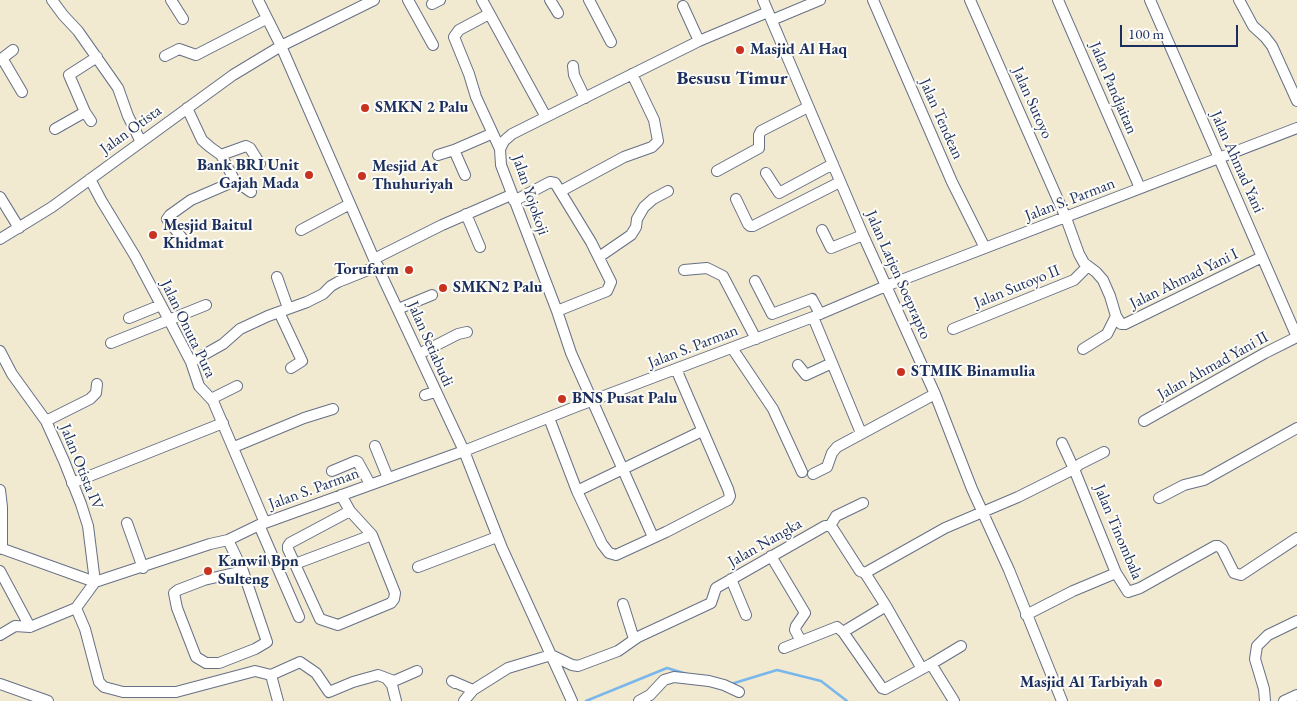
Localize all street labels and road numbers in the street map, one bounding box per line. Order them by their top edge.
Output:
street label: Jalan Pandjaitan [1085,39,1141,137]
street label: Jalan Sutoyo [1008,64,1056,142]
street label: Jalan Tendean [915,76,967,162]
street label: Jalan Otista [96,101,166,159]
street label: Jalan Ahmad Yani [1206,108,1268,216]
street label: Jalan Yojokoji [507,152,553,238]
street label: Jalan S. Parman [1022,174,1118,226]
street label: Jalan Latjen Soeprapto [861,208,935,342]
street label: Jalan Ahmad Yani I [1127,244,1241,314]
street label: Jalan Sutoyo II [971,261,1063,313]
street label: Jalan Onuta Pura [156,277,220,381]
street label: Jalan Setiabudi [403,298,457,390]
street label: Jalan S. Parman [645,321,741,373]
street label: Jalan Ahmad Yani II [1154,328,1272,404]
street label: Jalan Otista IV [55,421,107,513]
street label: Jalan S. Parman [266,464,362,514]
street label: Jalan Tinombala [1089,481,1147,583]
street label: Jalan Nangka [725,514,805,572]

